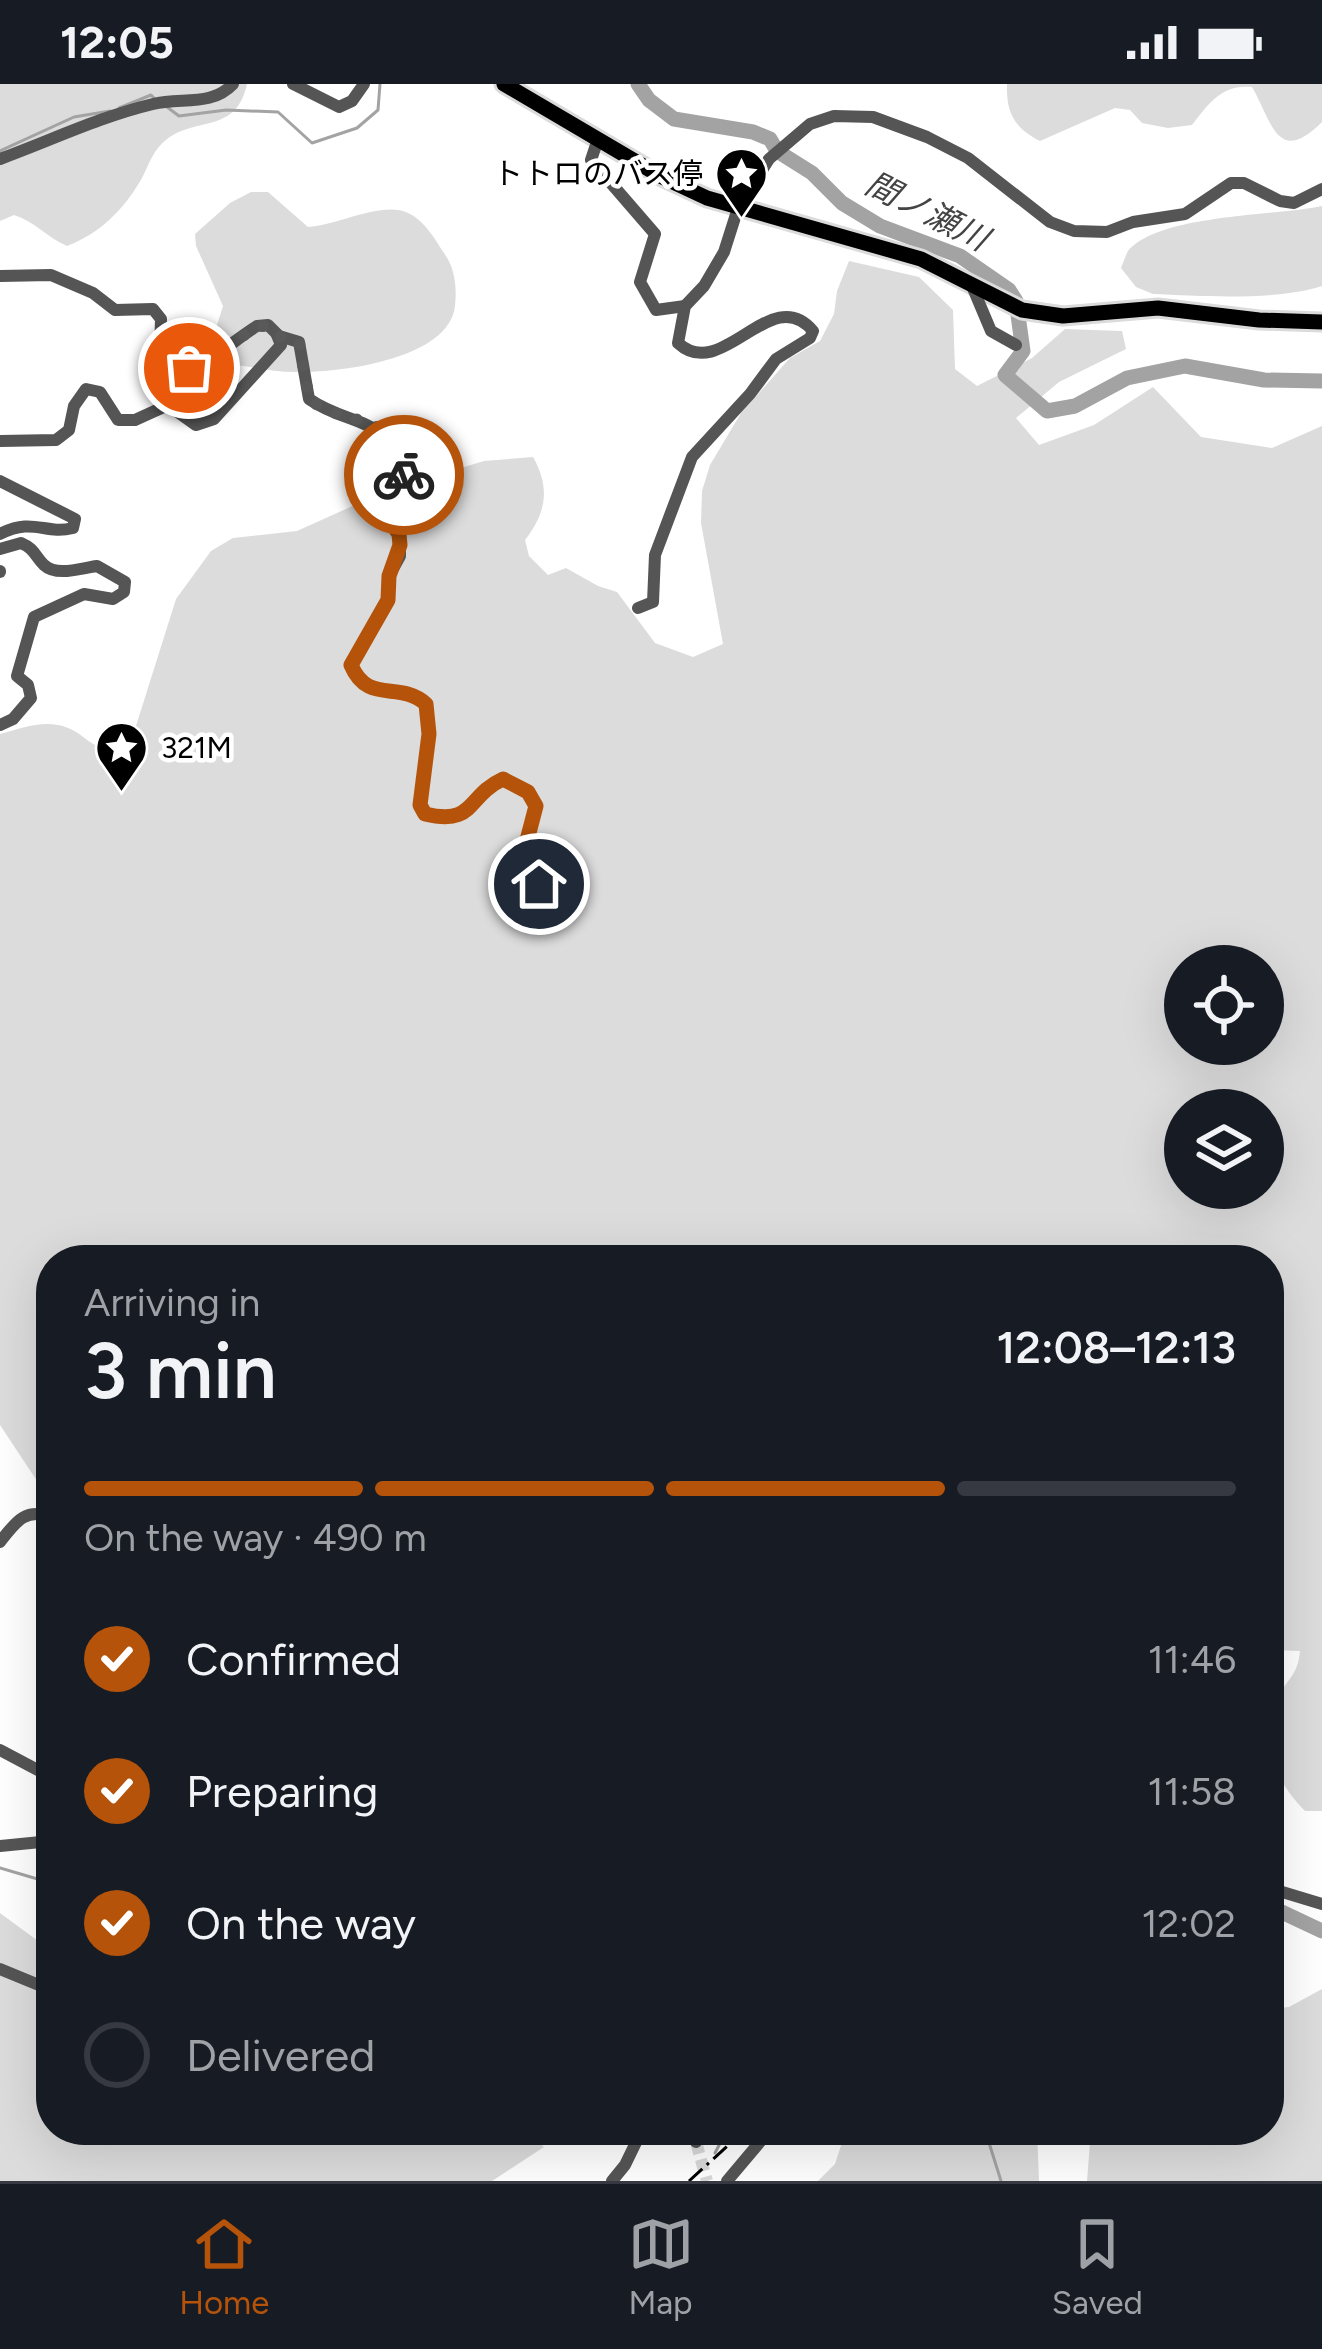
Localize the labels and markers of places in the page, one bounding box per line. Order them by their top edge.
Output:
place icon: トトロのバス停 [714,145,770,219]
place label: トトロのバス停 [493,155,703,192]
pin [138,317,240,419]
place icon: 321M [94,719,150,793]
place label: 321M [161,729,232,766]
pin [488,833,590,935]

